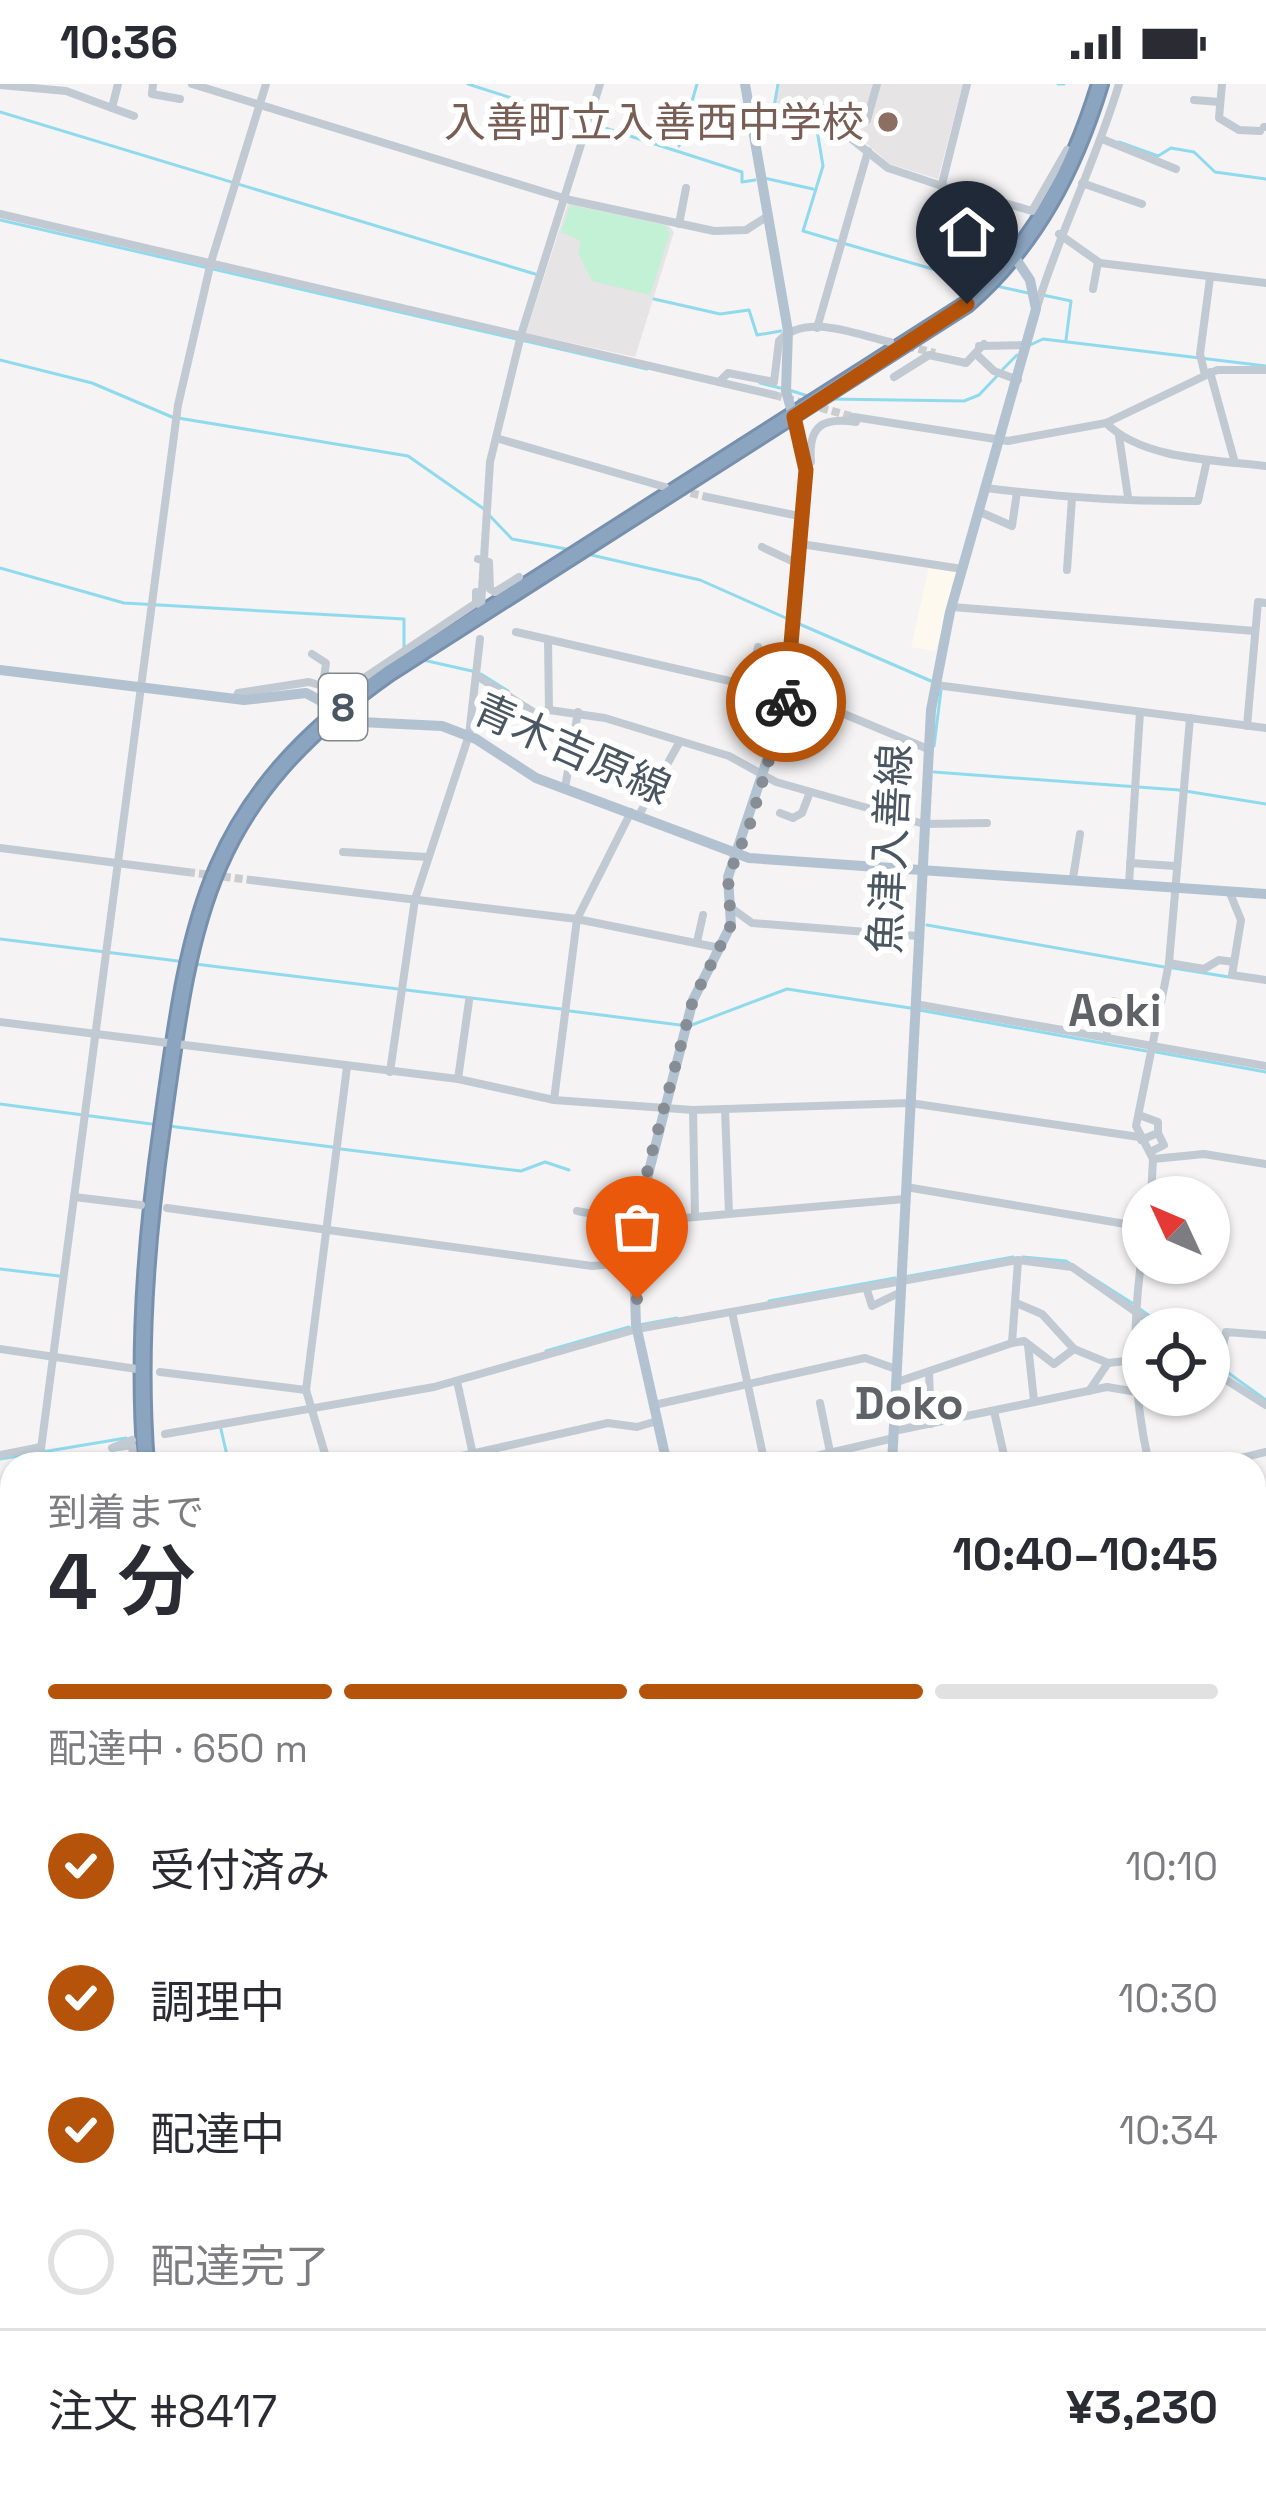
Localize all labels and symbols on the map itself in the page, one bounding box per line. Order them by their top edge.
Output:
place label: 入善町立入善西中学校 [444,96,864,149]
marker: 入善町立入善西中学校 [875,109,901,135]
pin [916,181,1018,304]
courier [726,642,846,762]
road number: 8 [319,674,367,740]
street label: 青木吉原線 [465,682,679,816]
street label: 魚津入善線 [858,743,922,955]
district label: Aoki [1068,982,1162,1039]
pin [586,1176,688,1299]
north arrow [1122,1176,1230,1284]
district label: Doko [854,1375,964,1432]

